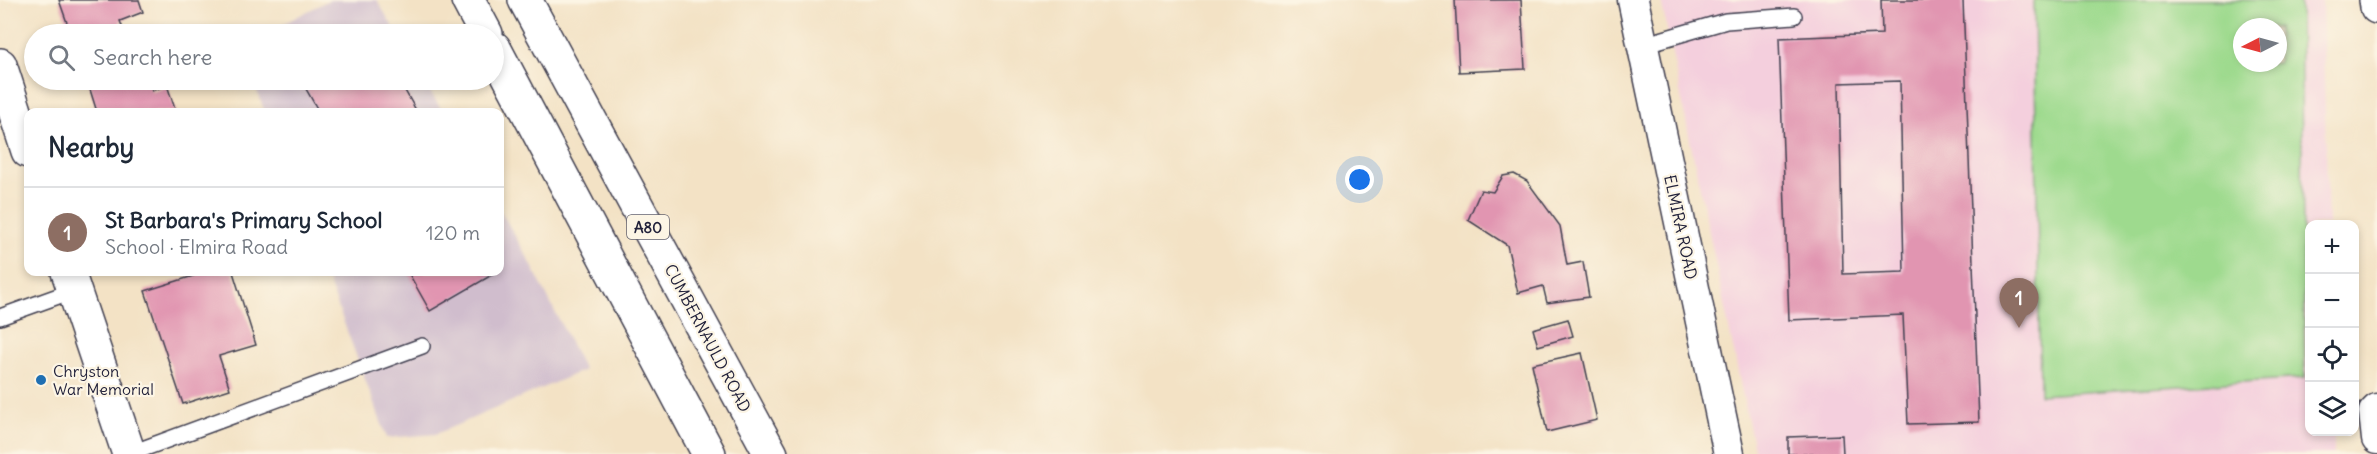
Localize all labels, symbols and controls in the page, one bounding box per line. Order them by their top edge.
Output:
north arrow [2233,18,2287,72]
search box [24,24,504,90]
icon: search [45,41,78,74]
text: Search here [93,43,212,71]
text: Nearby [48,131,134,164]
your location [1345,165,1374,194]
street label: ELMIRA ROAD [1660,173,1702,281]
text: St Barbara's Primary School [105,206,382,234]
road number: A80 [627,215,669,239]
text: 1 [64,220,71,245]
text: 120 m [426,220,480,245]
map controls [2305,220,2359,436]
button: + [2305,220,2359,274]
text: School · Elmira Road [105,234,288,259]
street label: CUMBERNAULD ROAD [661,261,755,415]
button: − [2305,274,2359,328]
pin: 1 [2000,278,2038,328]
button: locate [2305,328,2359,382]
place label: Chryston War Memorial [53,361,154,399]
marker: Chryston War Memorial [34,373,48,387]
button: layers [2305,382,2359,436]

